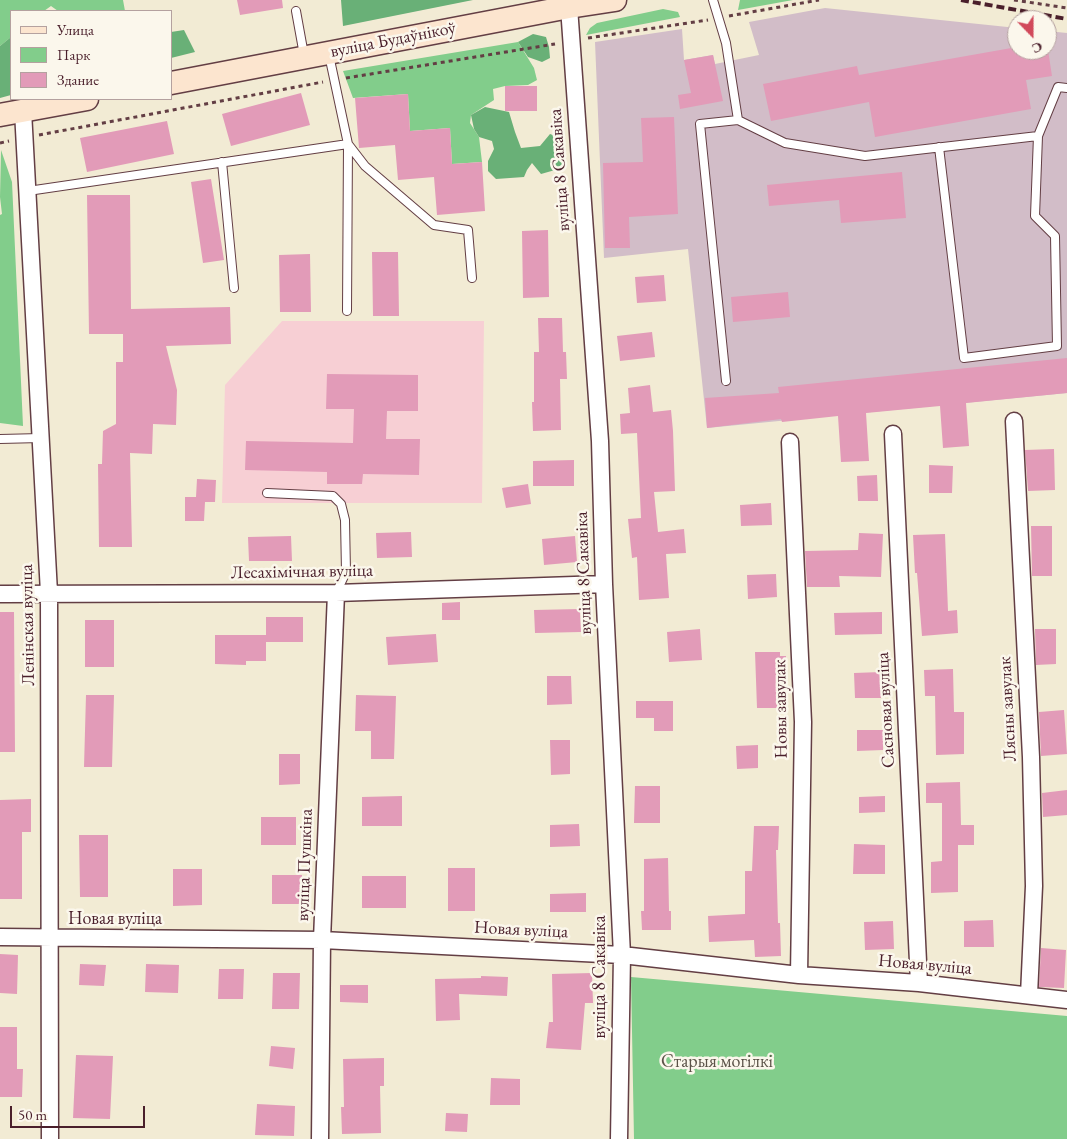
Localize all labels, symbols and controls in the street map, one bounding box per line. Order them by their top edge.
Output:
legend [10,10,172,100]
north arrow [1007,10,1057,60]
street label: вуліца Будаўнікоў [328,17,458,63]
text: Улица [57,20,94,39]
text: С [1029,38,1045,58]
text: Парк [57,45,90,64]
text: Здание [57,70,99,89]
street label: вуліца 8 Сакавіка [545,108,575,232]
street label: вуліца 8 Сакавіка [571,511,597,635]
street label: Лесахімічная вуліца [231,560,373,584]
street label: Ленінская вуліца [16,564,40,686]
street label: Сасновая вуліца [872,651,900,769]
street label: Лясны завулак [994,656,1022,762]
street label: Новы завулак [769,659,793,759]
street label: вуліца Пушкіна [292,808,318,922]
street label: Новая вуліца [68,908,162,930]
street label: вуліца 8 Сакавіка [589,915,611,1039]
street label: Новая вуліца [473,917,569,943]
street label: Новая вуліца [877,950,973,980]
park label: Старыя могілкі [661,1051,773,1073]
scale bar [12,1096,148,1128]
text: 50 m [18,1105,47,1124]

